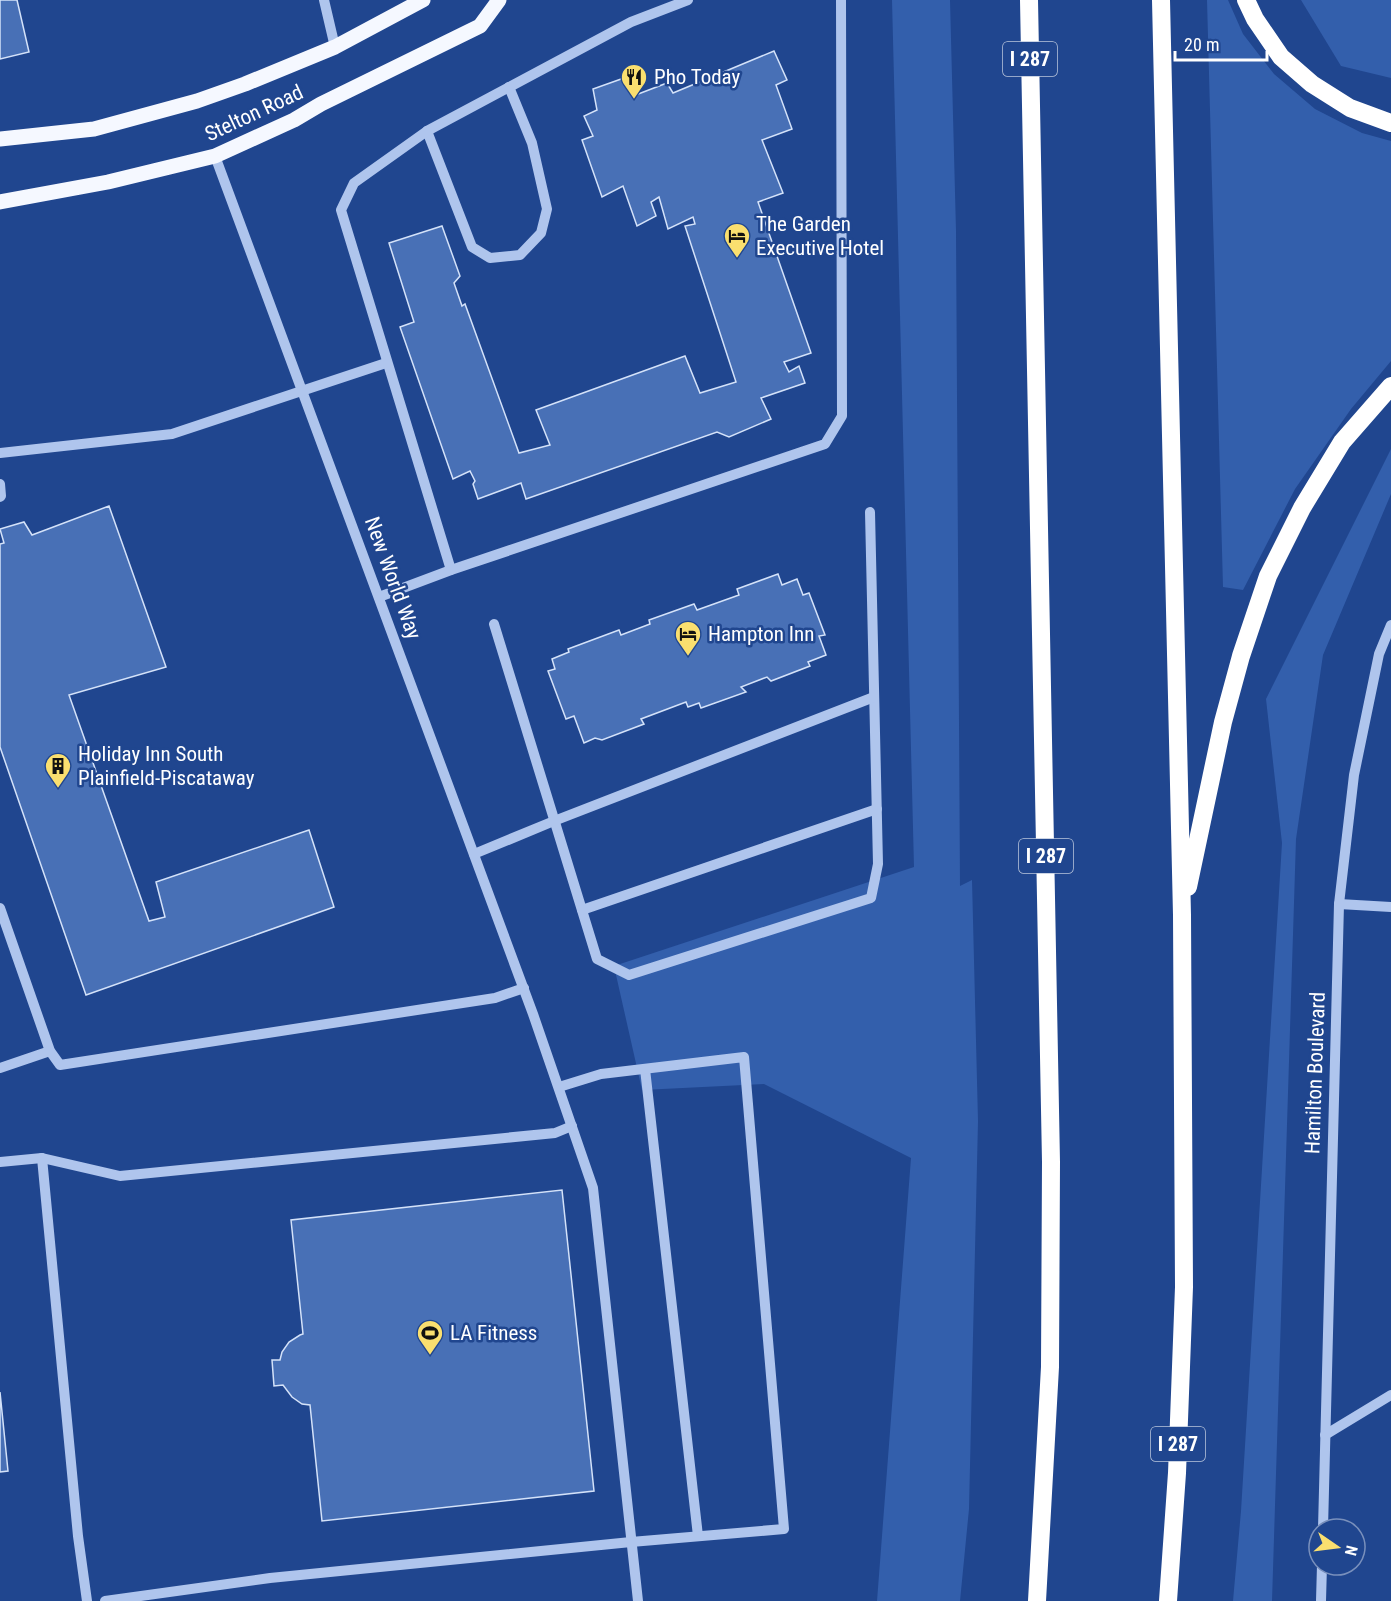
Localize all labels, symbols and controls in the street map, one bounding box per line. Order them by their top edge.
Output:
scale bar [1175,24,1266,62]
text: 20 m [1184,34,1219,55]
road number: I 287 [1003,42,1057,76]
restaurant icon: Pho Today [619,62,649,100]
place label: Pho Today [654,65,741,89]
street label: Stelton Road [201,80,307,146]
place label: The Garden Executive Hotel [756,212,884,260]
hotel icon: The Garden Executive Hotel [722,221,752,259]
street label: New World Way [360,514,426,643]
hotel icon: Hampton Inn [673,619,703,657]
place label: Hampton Inn [708,622,814,646]
place label: Holiday Inn South Plainfield-Piscataway [78,742,255,790]
building icon: Holiday Inn South Plainfield-Piscataway [43,751,73,789]
road number: I 287 [1019,839,1073,873]
street label: Hamilton Boulevard [1300,991,1330,1155]
sports icon: LA Fitness [415,1318,445,1356]
place label: LA Fitness [450,1321,537,1345]
road number: I 287 [1151,1427,1205,1461]
north arrow [1307,1517,1367,1577]
text: N [1341,1543,1361,1558]

